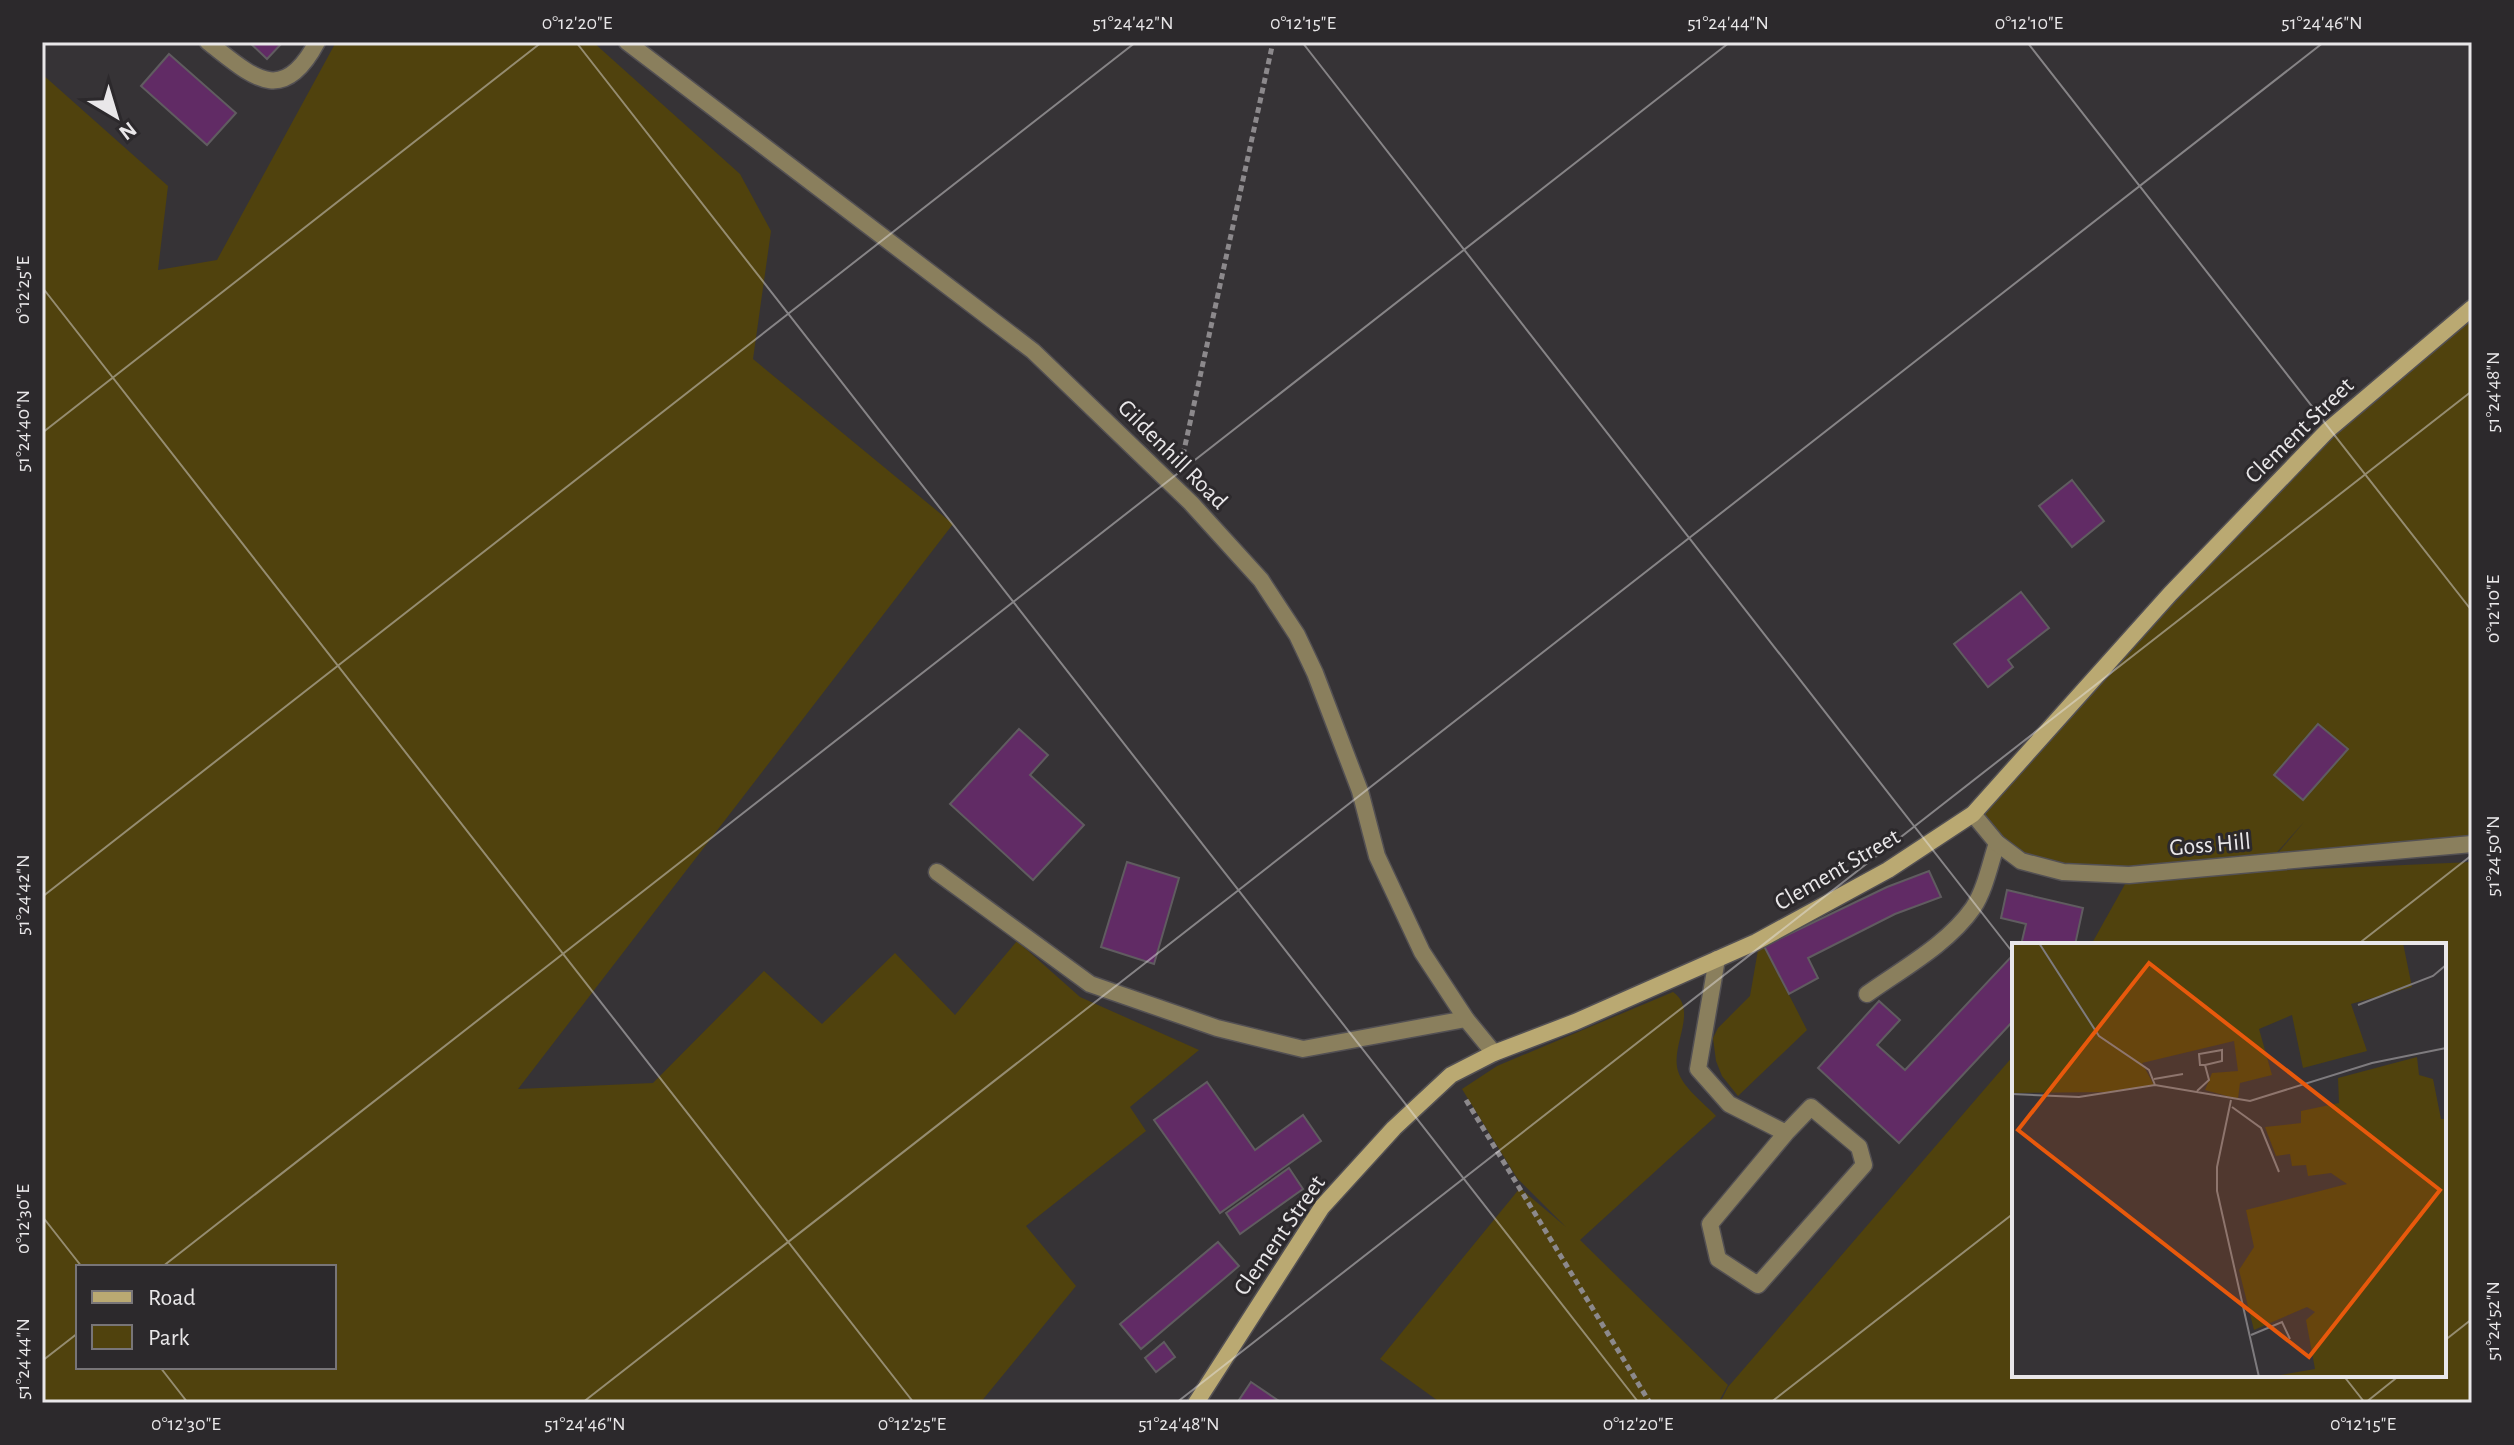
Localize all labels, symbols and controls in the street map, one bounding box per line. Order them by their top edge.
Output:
text: 0°12'20"E [542,13,613,33]
text: 51°24'42"N [1092,13,1174,33]
text: 0°12'15"E [1270,13,1336,33]
text: 51°24'44"N [1687,13,1769,33]
text: 0°12'10"E [1995,13,2064,33]
text: 51°24'46"N [2281,13,2363,33]
north arrow [76,76,156,156]
text: N [115,118,140,144]
text: 0°12'25"E [13,255,33,324]
text: 51°24'48"N [2483,351,2503,433]
street label: Clement Street [2241,373,2359,488]
text: 51°24'40"N [13,390,33,472]
street label: Gildenhill Road [1113,395,1232,514]
text: 0°12'10"E [2483,574,2503,643]
text: 51°24'50"N [2483,815,2503,897]
street label: Clement Street [1771,824,1905,915]
street label: Goss Hill [2168,829,2252,861]
text: 51°24'42"N [13,854,33,936]
inset map [2012,943,2446,1377]
street label: Clement Street [1230,1171,1330,1300]
text: 0°12'30"E [13,1184,33,1254]
legend [76,1265,336,1369]
text: 51°24'52"N [2483,1281,2503,1361]
text: Road [148,1286,196,1310]
text: 51°24'44"N [13,1318,33,1400]
text: Park [148,1326,189,1350]
text: 0°12'30"E [151,1414,221,1434]
text: 51°24'46"N [544,1414,626,1434]
text: 0°12'25"E [878,1414,947,1434]
text: 51°24'48"N [1138,1414,1220,1434]
text: 0°12'20"E [1603,1414,1674,1434]
text: 0°12'15"E [2330,1414,2396,1434]

